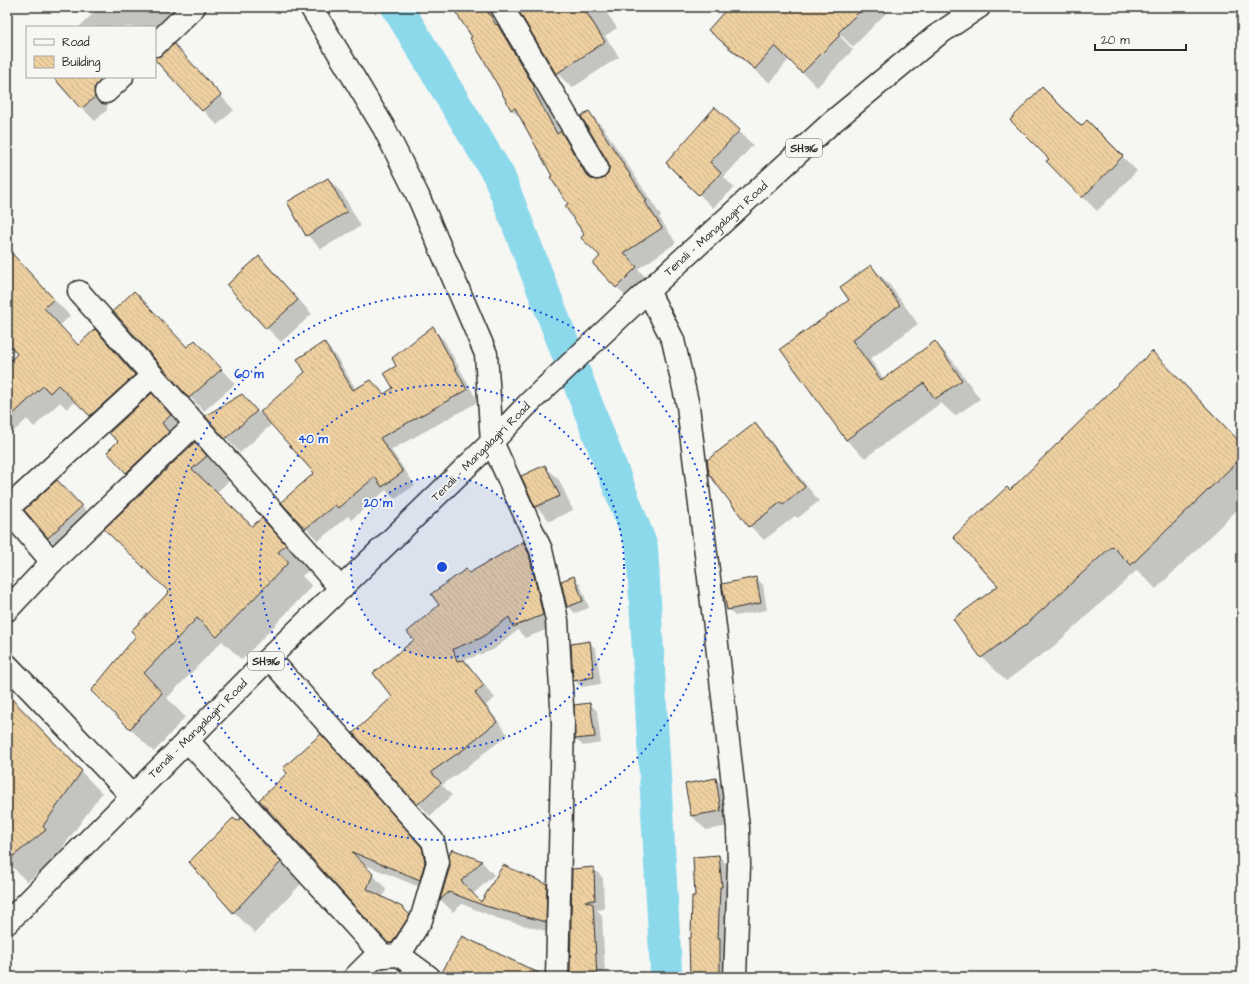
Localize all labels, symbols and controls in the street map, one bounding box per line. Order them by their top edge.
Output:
legend [26,26,156,78]
scale bar [1095,26,1186,52]
text: 20 m [1101,32,1130,49]
text: Road [62,34,90,51]
text: Building [62,54,100,72]
road number: SH316 [786,139,822,157]
street label: Tenali - Mangalagiri Road [660,178,772,281]
text: 60 m [234,366,264,383]
street label: Tenali - Mangalagiri Road [428,399,535,506]
text: 40 m [298,431,329,448]
text: 20 m [363,495,393,512]
centre of rings [435,560,449,574]
road number: SH316 [248,652,284,670]
street label: Tenali - Mangalagiri Road [145,676,252,783]

